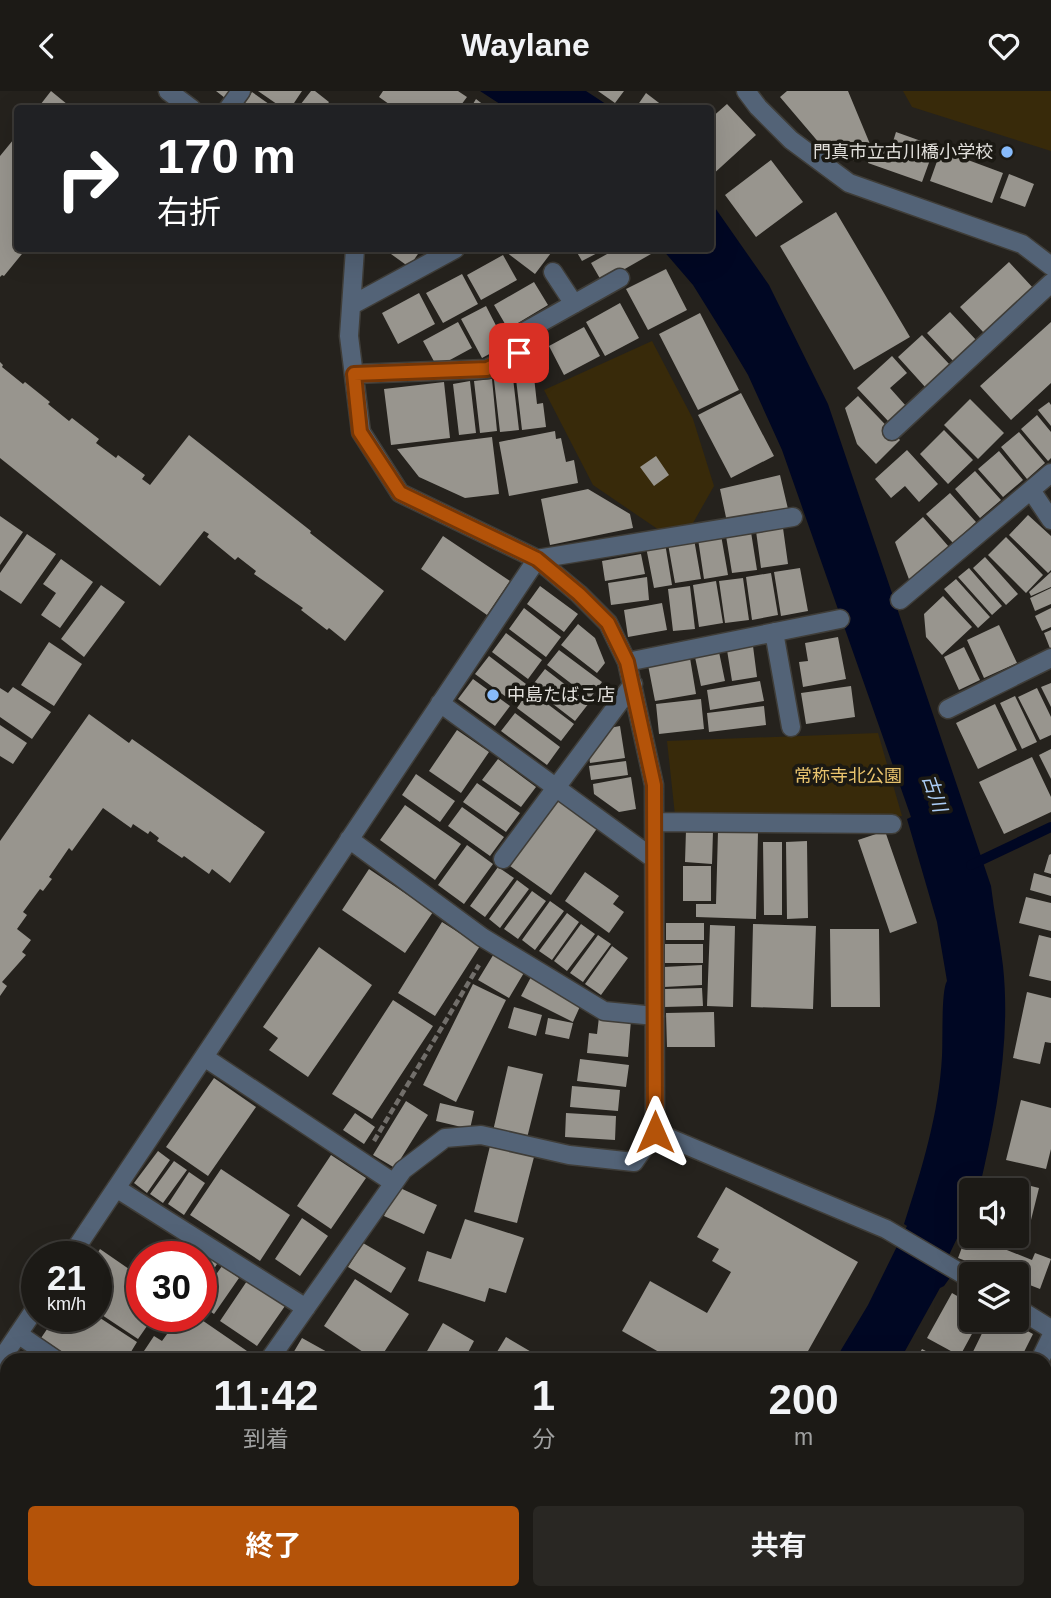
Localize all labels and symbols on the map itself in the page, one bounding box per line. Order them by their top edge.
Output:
place label: 門真市立古川橋小学校 [813,142,993,162]
marker: 門真市立古川橋小学校 [999,144,1015,160]
pin [489,323,549,383]
place label: 中島たばこ店 [507,685,615,705]
marker: 中島たばこ店 [485,687,501,703]
park label: 常称寺北公園 [794,766,902,786]
water label: 古川 [918,772,951,816]
position arrow [618,1095,692,1169]
speed limit sign: 30 [126,1241,217,1332]

